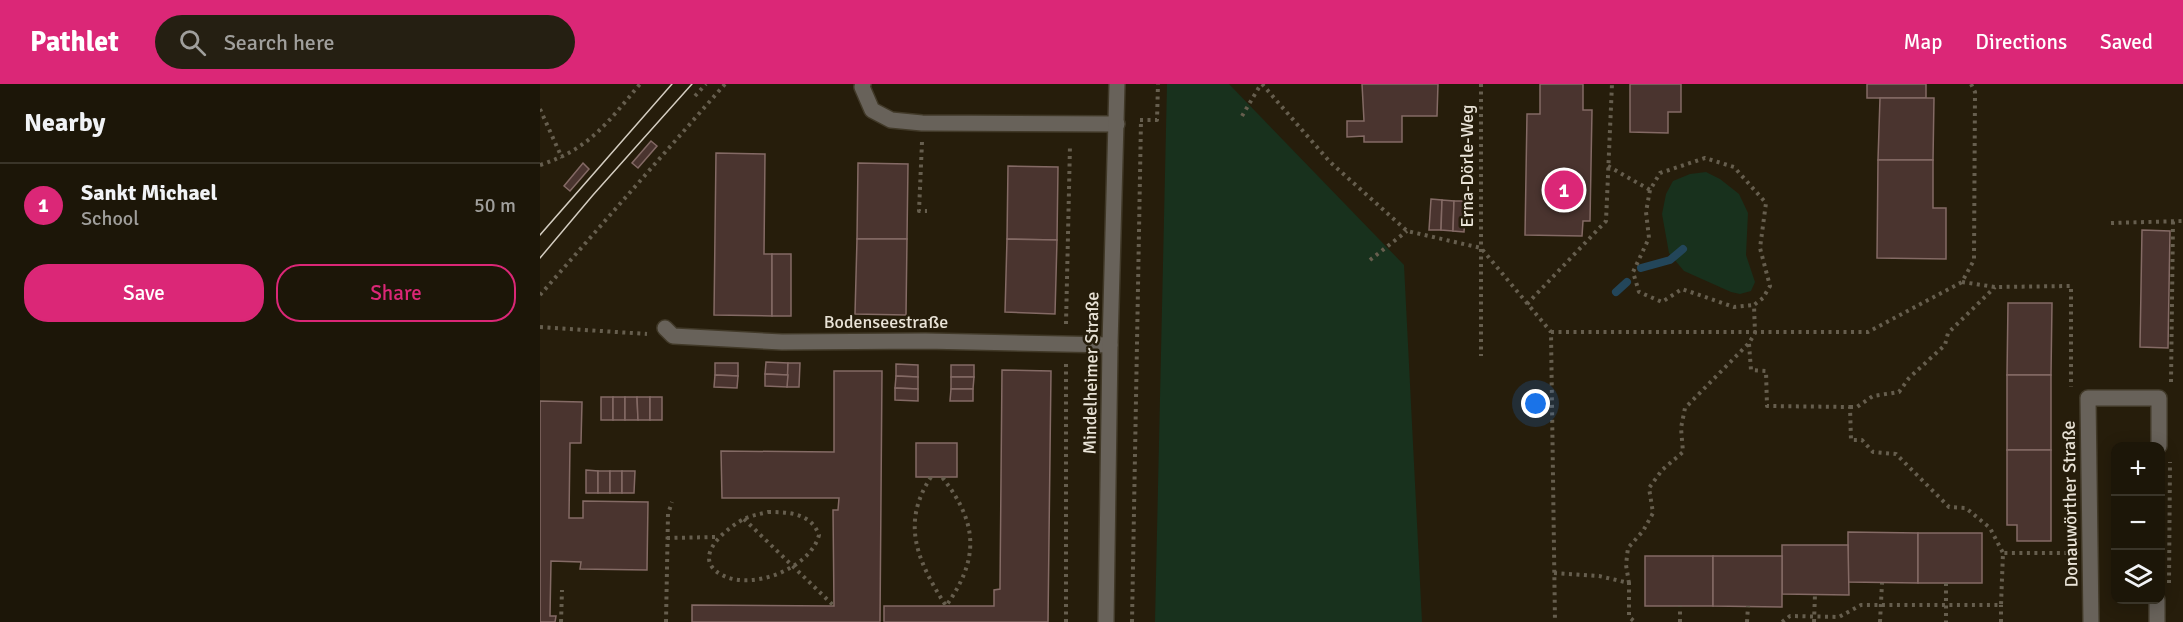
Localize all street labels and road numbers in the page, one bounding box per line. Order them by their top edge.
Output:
street label: Erna-Dörle-Weg [1456,104,1478,228]
street label: Mindelheimer Straße [1079,291,1103,455]
street label: Bodenseestraße [824,311,948,333]
street label: Donauwörther Straße [2058,420,2082,588]

